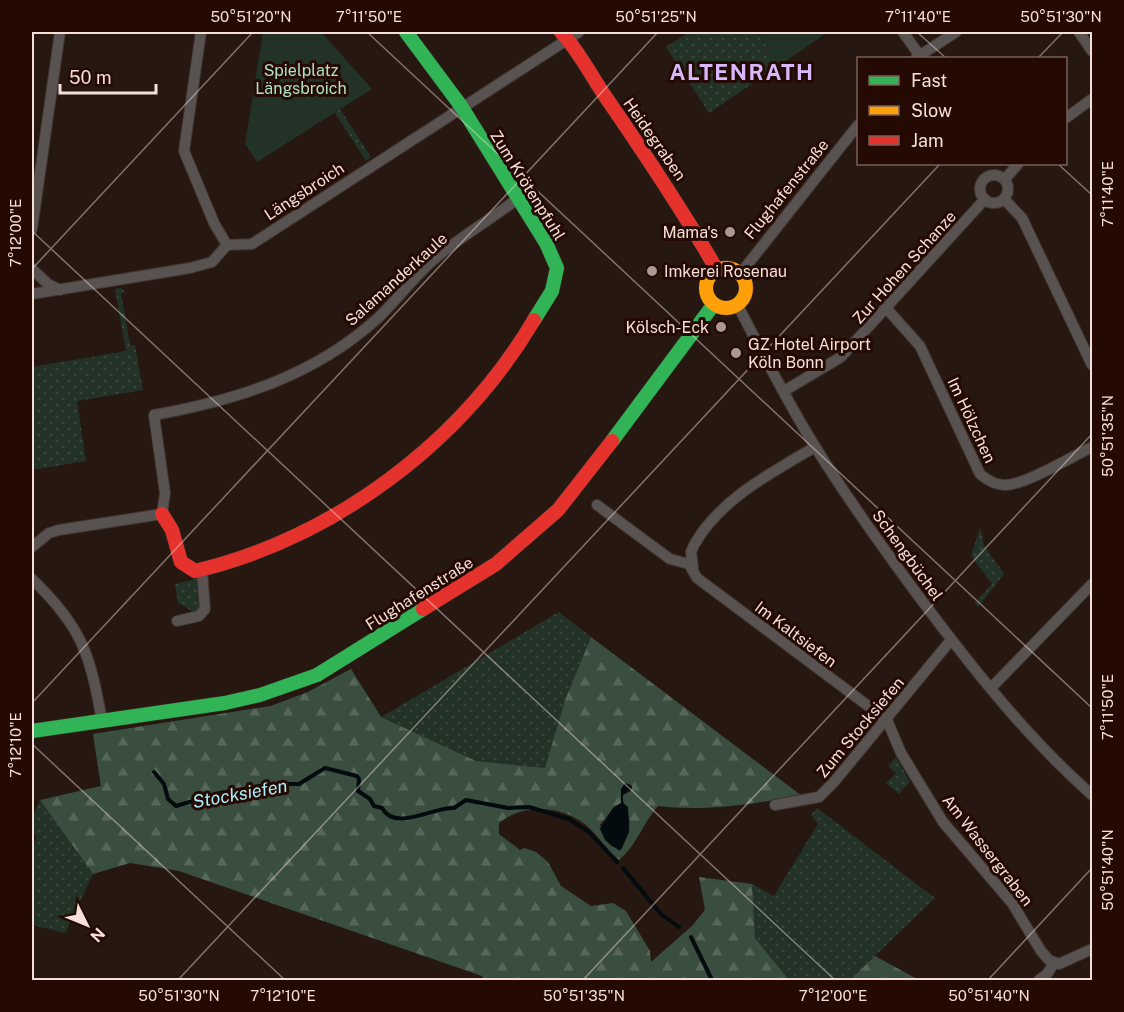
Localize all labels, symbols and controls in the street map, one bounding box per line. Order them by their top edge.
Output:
text: 50°51'20"N [211,8,291,25]
text: 7°11'50"E [336,8,402,25]
text: 50°51'25"N [615,8,697,25]
text: 7°11'40"E [885,8,951,25]
text: 50°51'30"N [1020,8,1102,25]
scale bar [60,57,156,95]
legend [857,57,1067,165]
district label: ALTENRATH [669,59,815,85]
park label: Spielplatz Längsbroich [255,61,347,98]
text: 50 m [69,67,112,88]
text: Fast [911,70,947,91]
street label: Heidegraben [619,94,690,184]
text: Slow [911,100,952,121]
street label: Zum Krötenpfuhl [486,127,569,244]
text: Jam [911,130,944,151]
street label: Flughafenstraße [740,136,832,243]
street label: Längsbroich [261,159,348,224]
text: 7°11'40"E [1099,161,1116,227]
text: 7°12'00"E [7,199,24,267]
street label: Zur Hohen Schanze [849,207,960,328]
place label: Mama's [662,223,718,242]
marker: Mama's [723,225,737,239]
street label: Salamanderkaule [342,229,451,330]
place label: Imkerei Rosenau [664,262,787,281]
marker: Imkerei Rosenau [645,264,659,278]
place label: Kölsch-Eck [626,318,709,337]
marker: Kölsch-Eck [714,320,728,334]
place label: GZ Hotel Airport Köln Bonn [748,335,871,372]
marker: GZ Hotel Airport Köln Bonn [729,346,743,360]
street label: Im Hölzchen [943,374,1000,466]
text: 50°51'35"N [1099,395,1116,477]
street label: Schengbüchel [868,506,947,604]
street label: Flughafenstraße [362,553,476,634]
street label: Im Kaltsiefen [751,597,840,671]
street label: Zum Stocksiefen [813,673,908,781]
text: 7°11'50"E [1099,674,1116,740]
text: 7°12'10"E [7,712,24,778]
water label: Stocksiefen [191,775,289,812]
street label: Am Wassergraben [938,791,1037,910]
text: 50°51'40"N [1099,829,1116,911]
north arrow [57,895,117,955]
text: N [86,924,109,946]
text: 50°51'30"N [138,987,220,1004]
text: 7°12'10"E [250,987,316,1004]
text: 50°51'35"N [543,987,625,1004]
text: 7°12'00"E [799,987,867,1004]
text: 50°51'40"N [948,987,1030,1004]

